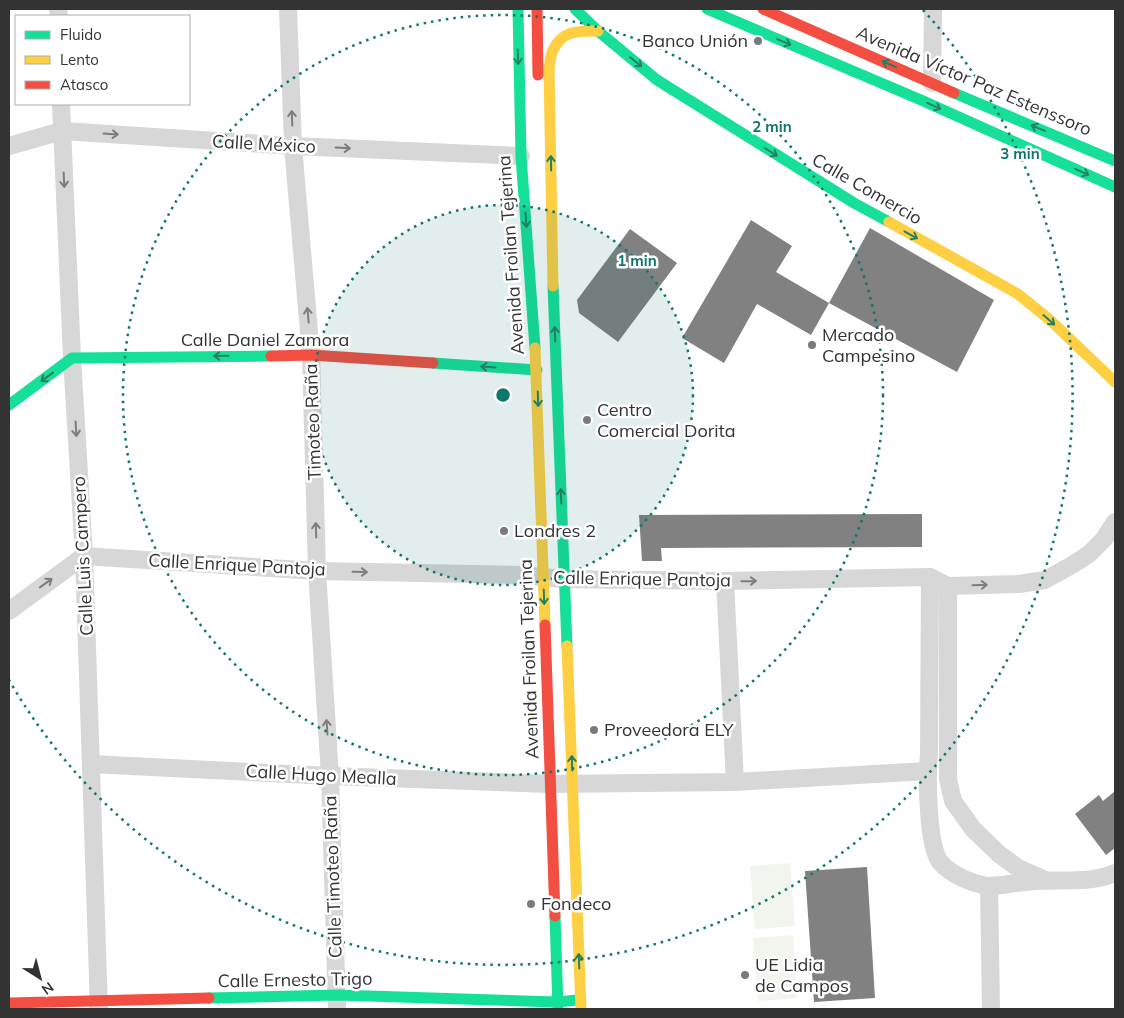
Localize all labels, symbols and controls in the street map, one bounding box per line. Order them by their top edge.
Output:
legend [15,15,190,105]
street label: Avenida Víctor Paz Estenssoro [853,20,1095,141]
text: Fluido [60,25,102,44]
place label: Banco Unión [642,29,748,52]
marker: Banco Unión [752,35,764,47]
one-way arrow [776,37,791,47]
one-way arrow [514,49,523,65]
text: Lento [60,50,99,69]
one-way arrow [629,57,642,68]
one-way arrow [882,59,897,69]
text: Atasco [60,75,108,94]
one-way arrow [926,101,941,111]
one-way arrow [287,110,296,126]
text: 2 min [752,117,792,136]
one-way arrow [1031,123,1046,132]
street label: Calle México [212,129,317,158]
one-way arrow [102,130,118,139]
one-way arrow [334,144,350,153]
text: 3 min [1000,144,1040,163]
one-way arrow [764,147,778,157]
street label: Calle Comercio [808,148,926,229]
street label: Avenida Froilan Tejerina [492,155,529,356]
one-way arrow [546,155,556,171]
one-way arrow [1074,168,1089,178]
one-way arrow [60,172,69,188]
one-way arrow [521,211,530,227]
one-way arrow [903,231,918,240]
text: 1 min [617,251,657,270]
one-way arrow [303,307,312,323]
one-way arrow [1042,314,1055,325]
place label: Mercado Campesino [822,323,915,367]
one-way arrow [550,326,559,342]
street label: Calle Daniel Zamora [181,328,349,351]
marker: Mercado Campesino [806,339,818,351]
one-way arrow [213,351,230,361]
one-way arrow [480,362,496,371]
street label: Timoteo Raña [299,363,326,481]
one-way arrow [40,372,54,382]
centre of rings [494,386,512,404]
one-way arrow [533,391,542,407]
place label: Centro Comercial Dorita [597,398,736,442]
marker: Centro Comercial Dorita [581,414,593,426]
one-way arrow [72,421,81,437]
street label: Calle Luis Campero [67,476,98,636]
one-way arrow [556,488,566,504]
place label: Londres 2 [514,519,596,542]
one-way arrow [311,522,321,538]
marker: Londres 2 [498,525,510,537]
street label: Calle Enrique Pantoja [148,548,326,581]
street label: Avenida Froilan Tejerina [514,559,543,759]
street label: Calle Enrique Pantoja [553,565,731,592]
one-way arrow [351,567,367,576]
one-way arrow [741,576,757,586]
one-way arrow [39,578,52,589]
one-way arrow [972,580,988,590]
one-way arrow [540,588,549,604]
place label: Proveedora ELY [604,718,734,741]
one-way arrow [323,719,332,735]
marker: Proveedora ELY [588,724,600,736]
one-way arrow [567,755,576,771]
street label: Calle Hugo Mealla [245,759,397,790]
street label: Calle Timoteo Raña [318,795,347,959]
place label: Fondeco [541,892,611,915]
marker: Fondeco [525,898,537,910]
north arrow [15,953,65,1003]
one-way arrow [575,953,584,969]
place label: UE Lidia de Campos [755,953,849,997]
street label: Calle Ernesto Trigo [217,967,373,992]
marker: UE Lidia de Campos [739,969,751,981]
text: N [38,978,57,999]

